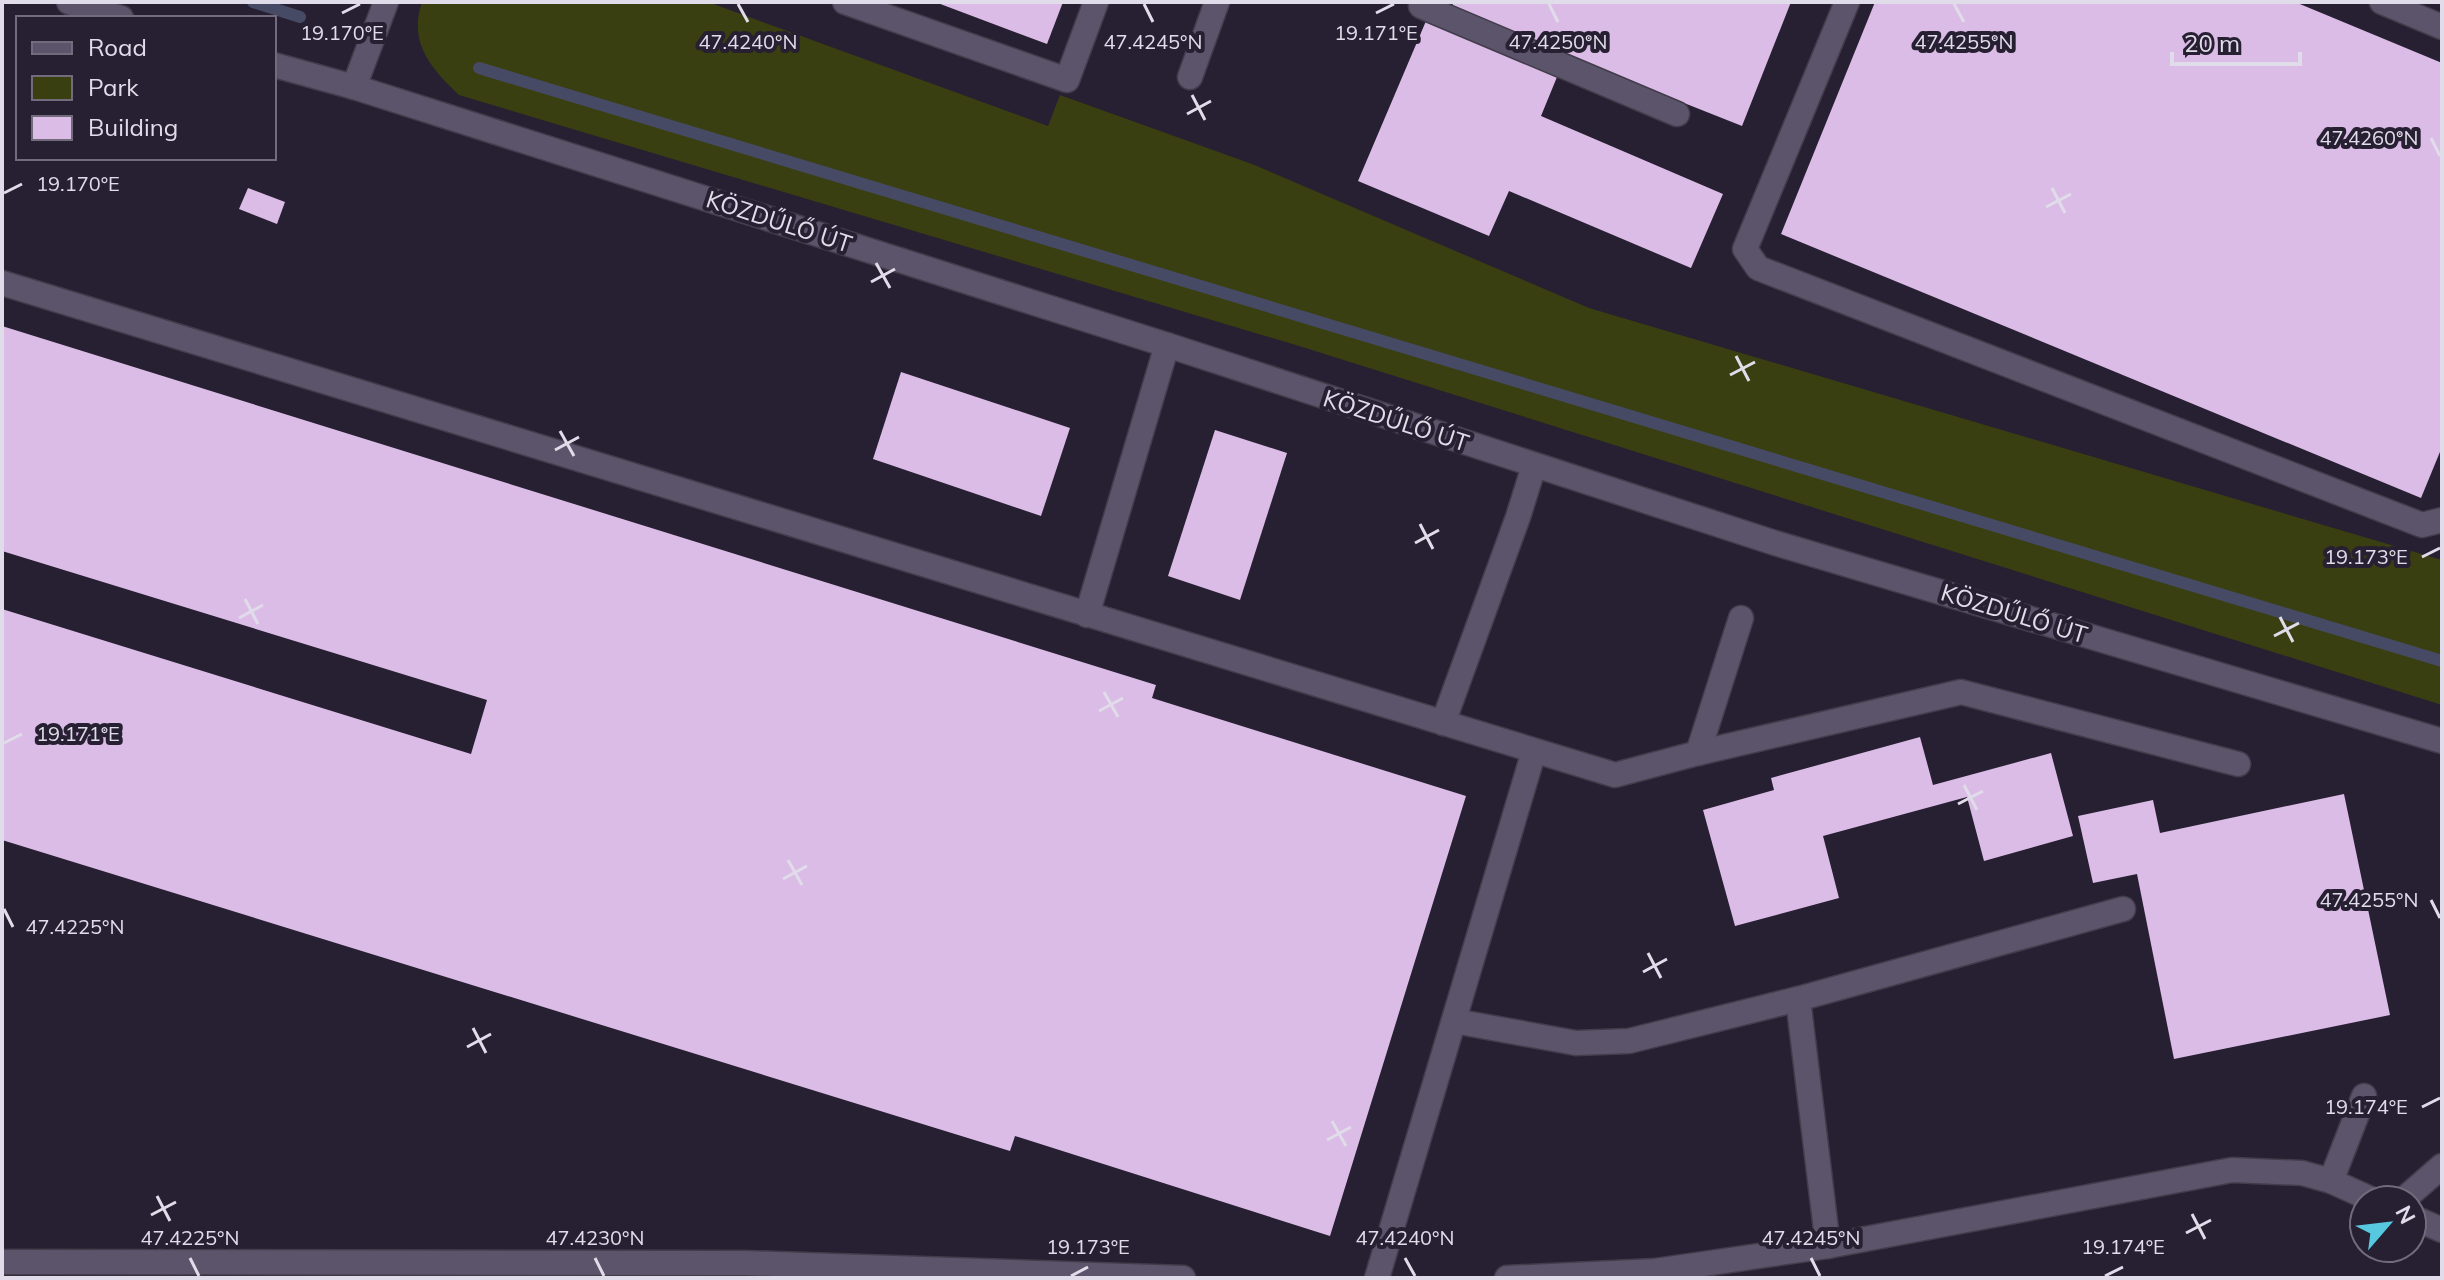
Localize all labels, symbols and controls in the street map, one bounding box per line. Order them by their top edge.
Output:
legend [16,16,276,160]
scale bar [2172,16,2300,66]
text: 19.170°E [300,20,384,45]
text: 19.171°E [1334,20,1418,45]
text: 20 m [2184,28,2240,58]
text: 47.4240°N [699,29,797,54]
text: 47.4245°N [1104,29,1202,54]
text: 47.4250°N [1509,29,1607,54]
text: 47.4255°N [1915,29,2013,54]
text: Road [88,32,147,62]
text: Park [88,72,139,102]
text: Building [88,112,178,142]
text: 47.4260°N [2320,125,2418,150]
text: 19.170°E [36,171,120,196]
street label: KÖZDŰLŐ ÚT [703,183,856,259]
street label: KÖZDŰLŐ ÚT [1320,382,1473,458]
text: 19.173°E [2324,544,2408,569]
street label: KÖZDŰLŐ ÚT [1937,577,2092,650]
text: 19.171°E [36,721,120,746]
text: 47.4255°N [2320,887,2418,912]
text: 47.4225°N [26,914,124,939]
text: 19.174°E [2324,1094,2408,1119]
north arrow [2348,1184,2428,1264]
text: N [2389,1201,2422,1229]
text: 47.4225°N [141,1225,239,1250]
text: 47.4230°N [546,1225,644,1250]
text: 47.4240°N [1356,1225,1454,1250]
text: 47.4245°N [1762,1225,1860,1250]
text: 19.173°E [1046,1234,1130,1259]
text: 19.174°E [2081,1234,2165,1259]

